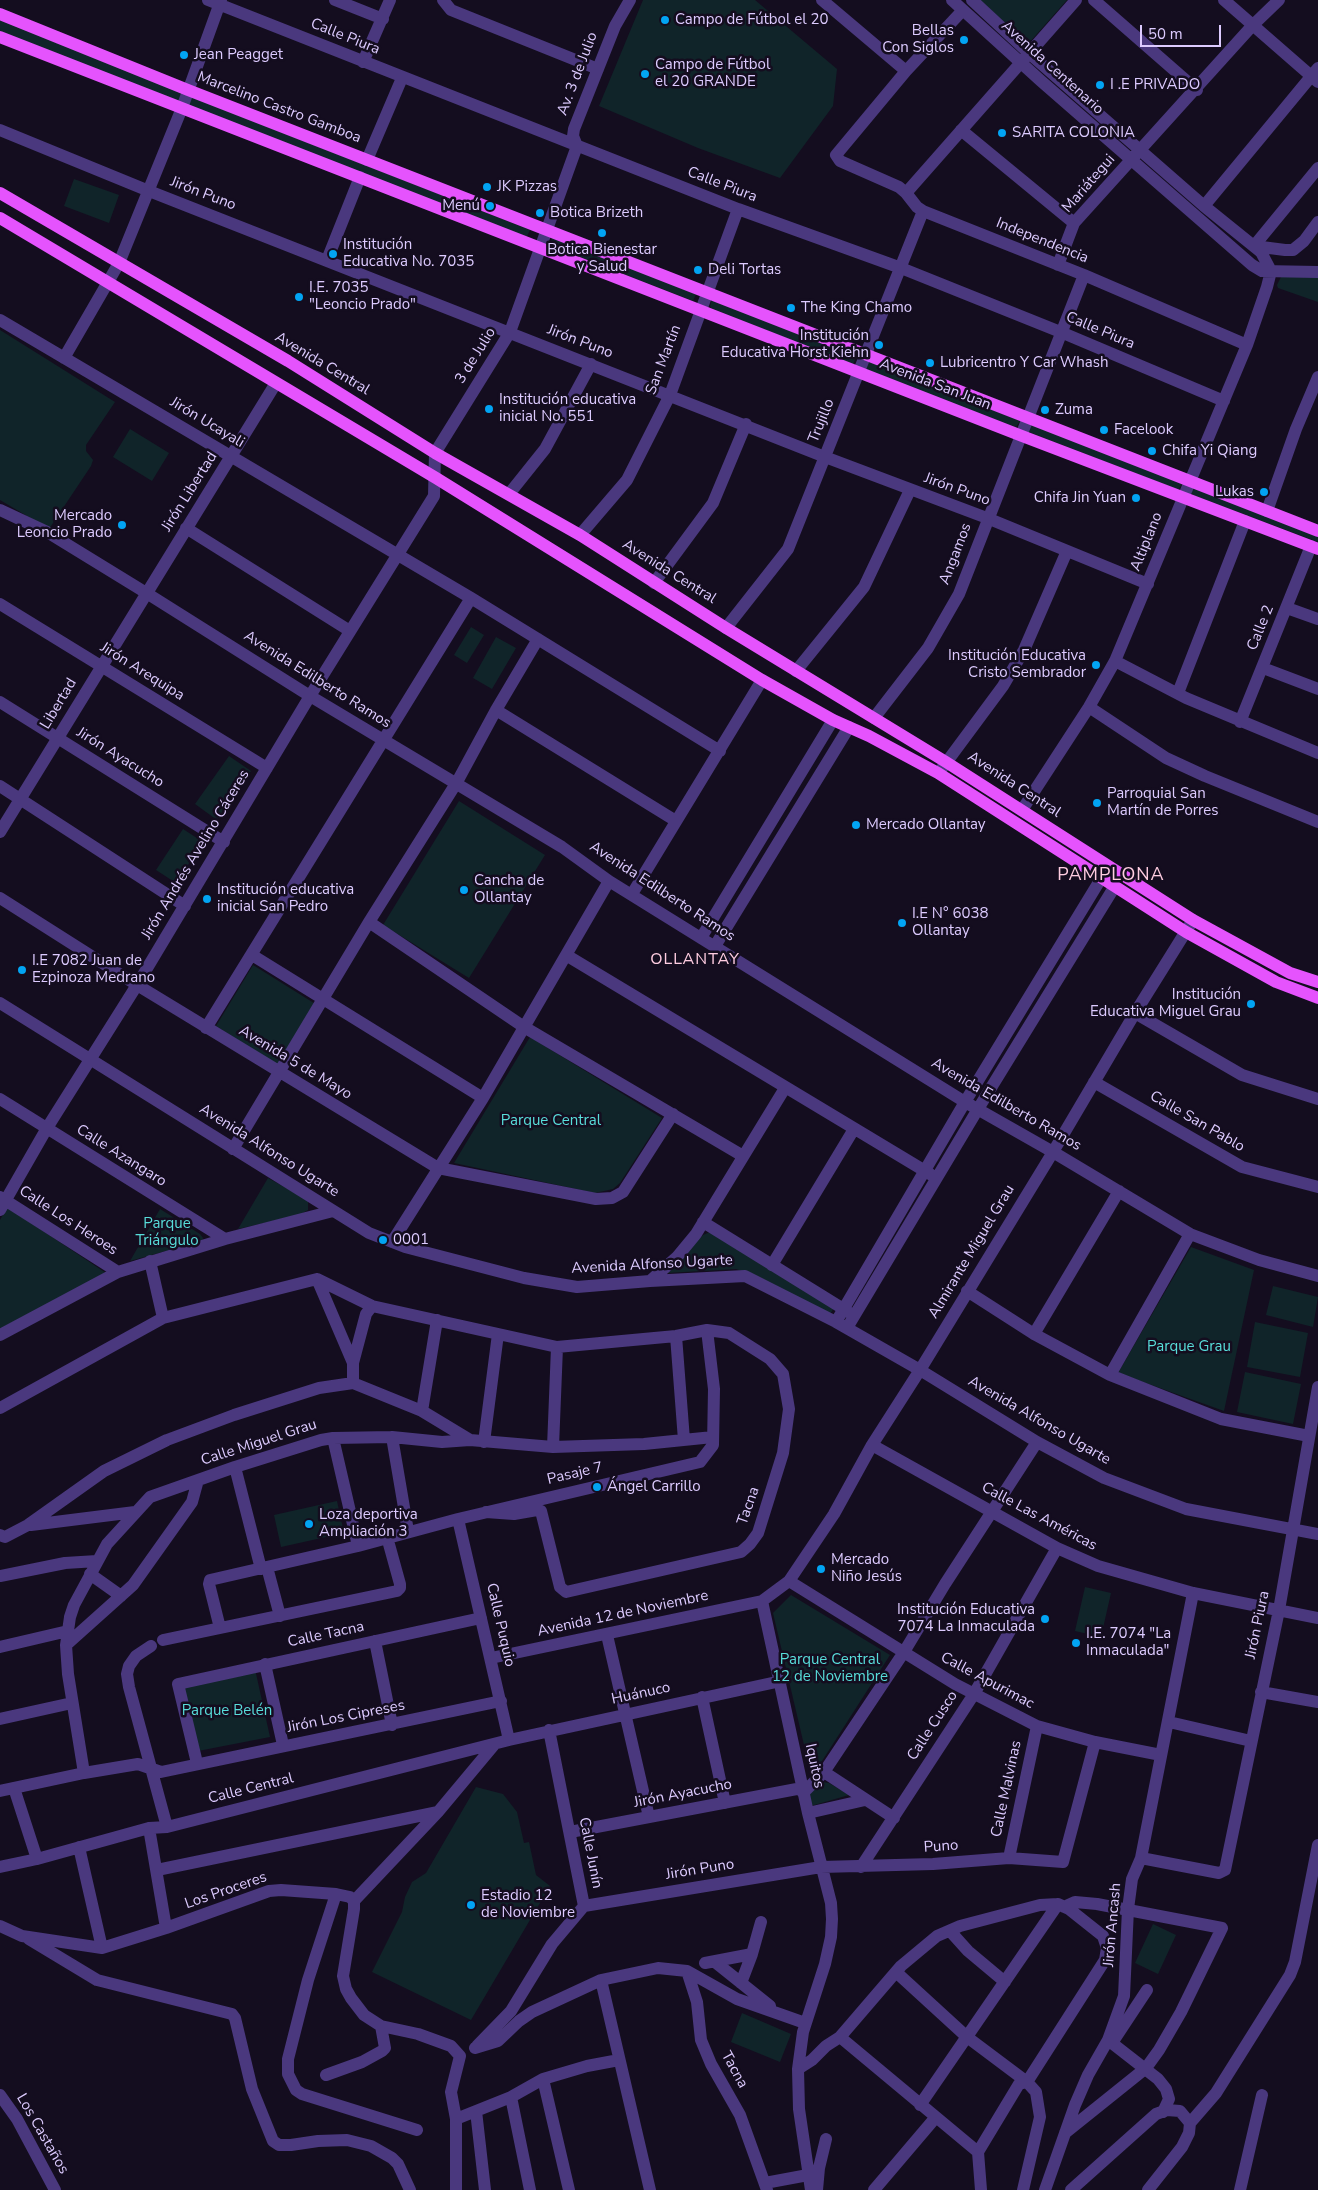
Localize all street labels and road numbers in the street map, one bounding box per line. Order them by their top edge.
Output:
street label: Calle Piura [308,15,382,59]
street label: Avenida Centenario [997,17,1107,119]
street label: Av. 3 de Julio [554,30,602,118]
street label: Marcelino Castro Gamboa [195,68,363,148]
street label: Mariátegui [1059,151,1119,217]
street label: Calle Piura [685,164,759,206]
street label: Jirón Puno [168,173,238,215]
street label: Independencia [993,214,1091,268]
street label: Calle Piura [1063,308,1137,354]
street label: Jirón Puno [545,321,615,363]
street label: San Martín [642,323,686,397]
street label: 3 de Julio [452,325,500,387]
street label: Avenida Central [271,329,373,399]
street label: Avenida San Juan [877,355,993,415]
street label: Jirón Ucayali [167,394,247,452]
street label: Trujillo [805,396,839,446]
street label: Jirón Libertad [158,449,222,535]
street label: Jirón Puno [922,470,992,510]
street label: Altiplano [1127,510,1167,574]
street label: Angamos [936,521,976,587]
street label: Avenida Central [619,536,719,608]
street label: Calle 2 [1244,603,1278,653]
street label: Avenida Edilberto Ramos [240,627,394,733]
street label: Jirón Arequipa [97,639,187,705]
street label: Libertad [37,675,81,733]
street label: Jirón Ayacucho [73,724,167,792]
street label: Avenida Central [964,748,1064,822]
street label: Jirón Andrés Avelino Cáceres [138,767,254,943]
street label: Avenida Edilberto Ramos [586,838,738,946]
street label: Avenida 5 de Mayo [235,1022,355,1104]
street label: Avenida Edilberto Ramos [928,1055,1084,1155]
street label: Calle San Pablo [1146,1088,1248,1156]
street label: Avenida Alfonso Ugarte [196,1101,342,1201]
street label: Calle Azangaro [73,1121,169,1191]
street label: Calle Los Heroes [15,1182,121,1260]
street label: Almirante Miguel Grau [925,1182,1019,1322]
street label: Avenida Alfonso Ugarte [571,1252,733,1278]
street label: Avenida Alfonso Ugarte [965,1373,1113,1469]
street label: Calle Miguel Grau [199,1416,319,1470]
street label: Pasaje 7 [545,1459,605,1489]
street label: Calle Las Américas [978,1479,1100,1555]
street label: Tacna [734,1485,764,1527]
street label: Calle Puquio [482,1581,518,1669]
street label: Avenida 12 de Noviembre [536,1587,710,1641]
street label: Jirón Piura [1242,1589,1274,1661]
street label: Calle Tacna [286,1618,366,1652]
street label: Calle Apurimac [937,1649,1037,1713]
street label: Huánuco [610,1679,672,1709]
street label: Calle Cusco [904,1688,962,1764]
street label: Jirón Los Cipreses [285,1697,407,1737]
street label: Calle Malvinas [988,1739,1026,1839]
street label: Iquitos [800,1742,828,1790]
street label: Calle Central [206,1770,296,1808]
street label: Jirón Ayacucho [632,1776,734,1812]
street label: Calle Junín [574,1816,606,1890]
street label: Puno [923,1837,959,1857]
street label: Jirón Puno [665,1856,735,1884]
street label: Los Proceres [183,1869,269,1913]
street label: Jirón Ancash [1100,1882,1126,1968]
street label: Tacna [717,2048,751,2092]
street label: Los Castaños [12,2091,72,2177]

